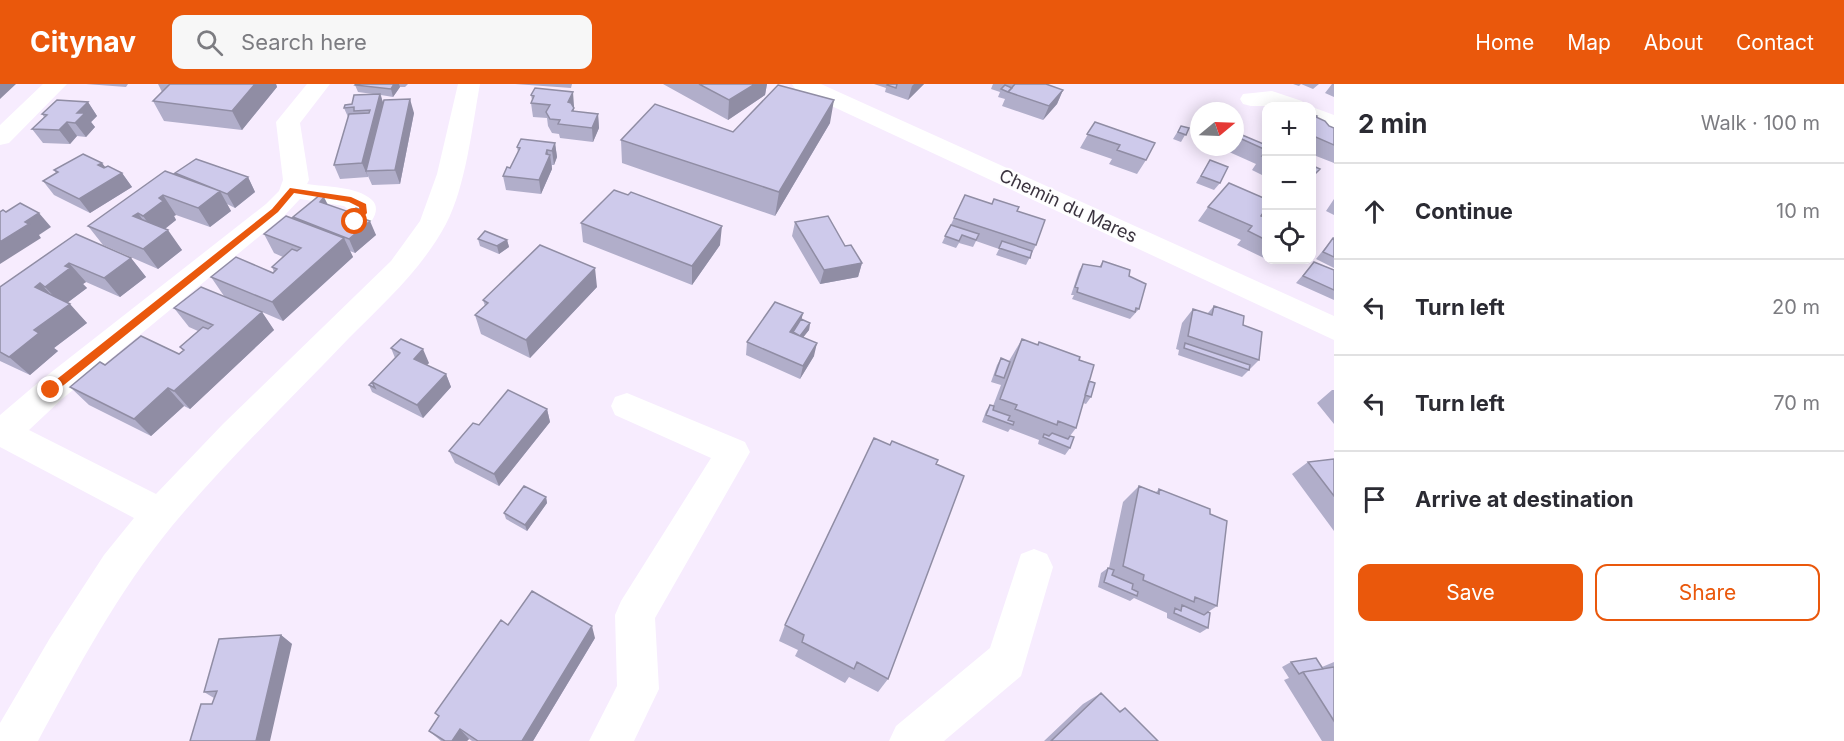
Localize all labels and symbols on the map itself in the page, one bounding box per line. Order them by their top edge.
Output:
north arrow [1190,102,1244,156]
street label: Chemin du Mares [996,164,1140,247]
route start [341,208,367,234]
route end [37,376,63,402]

